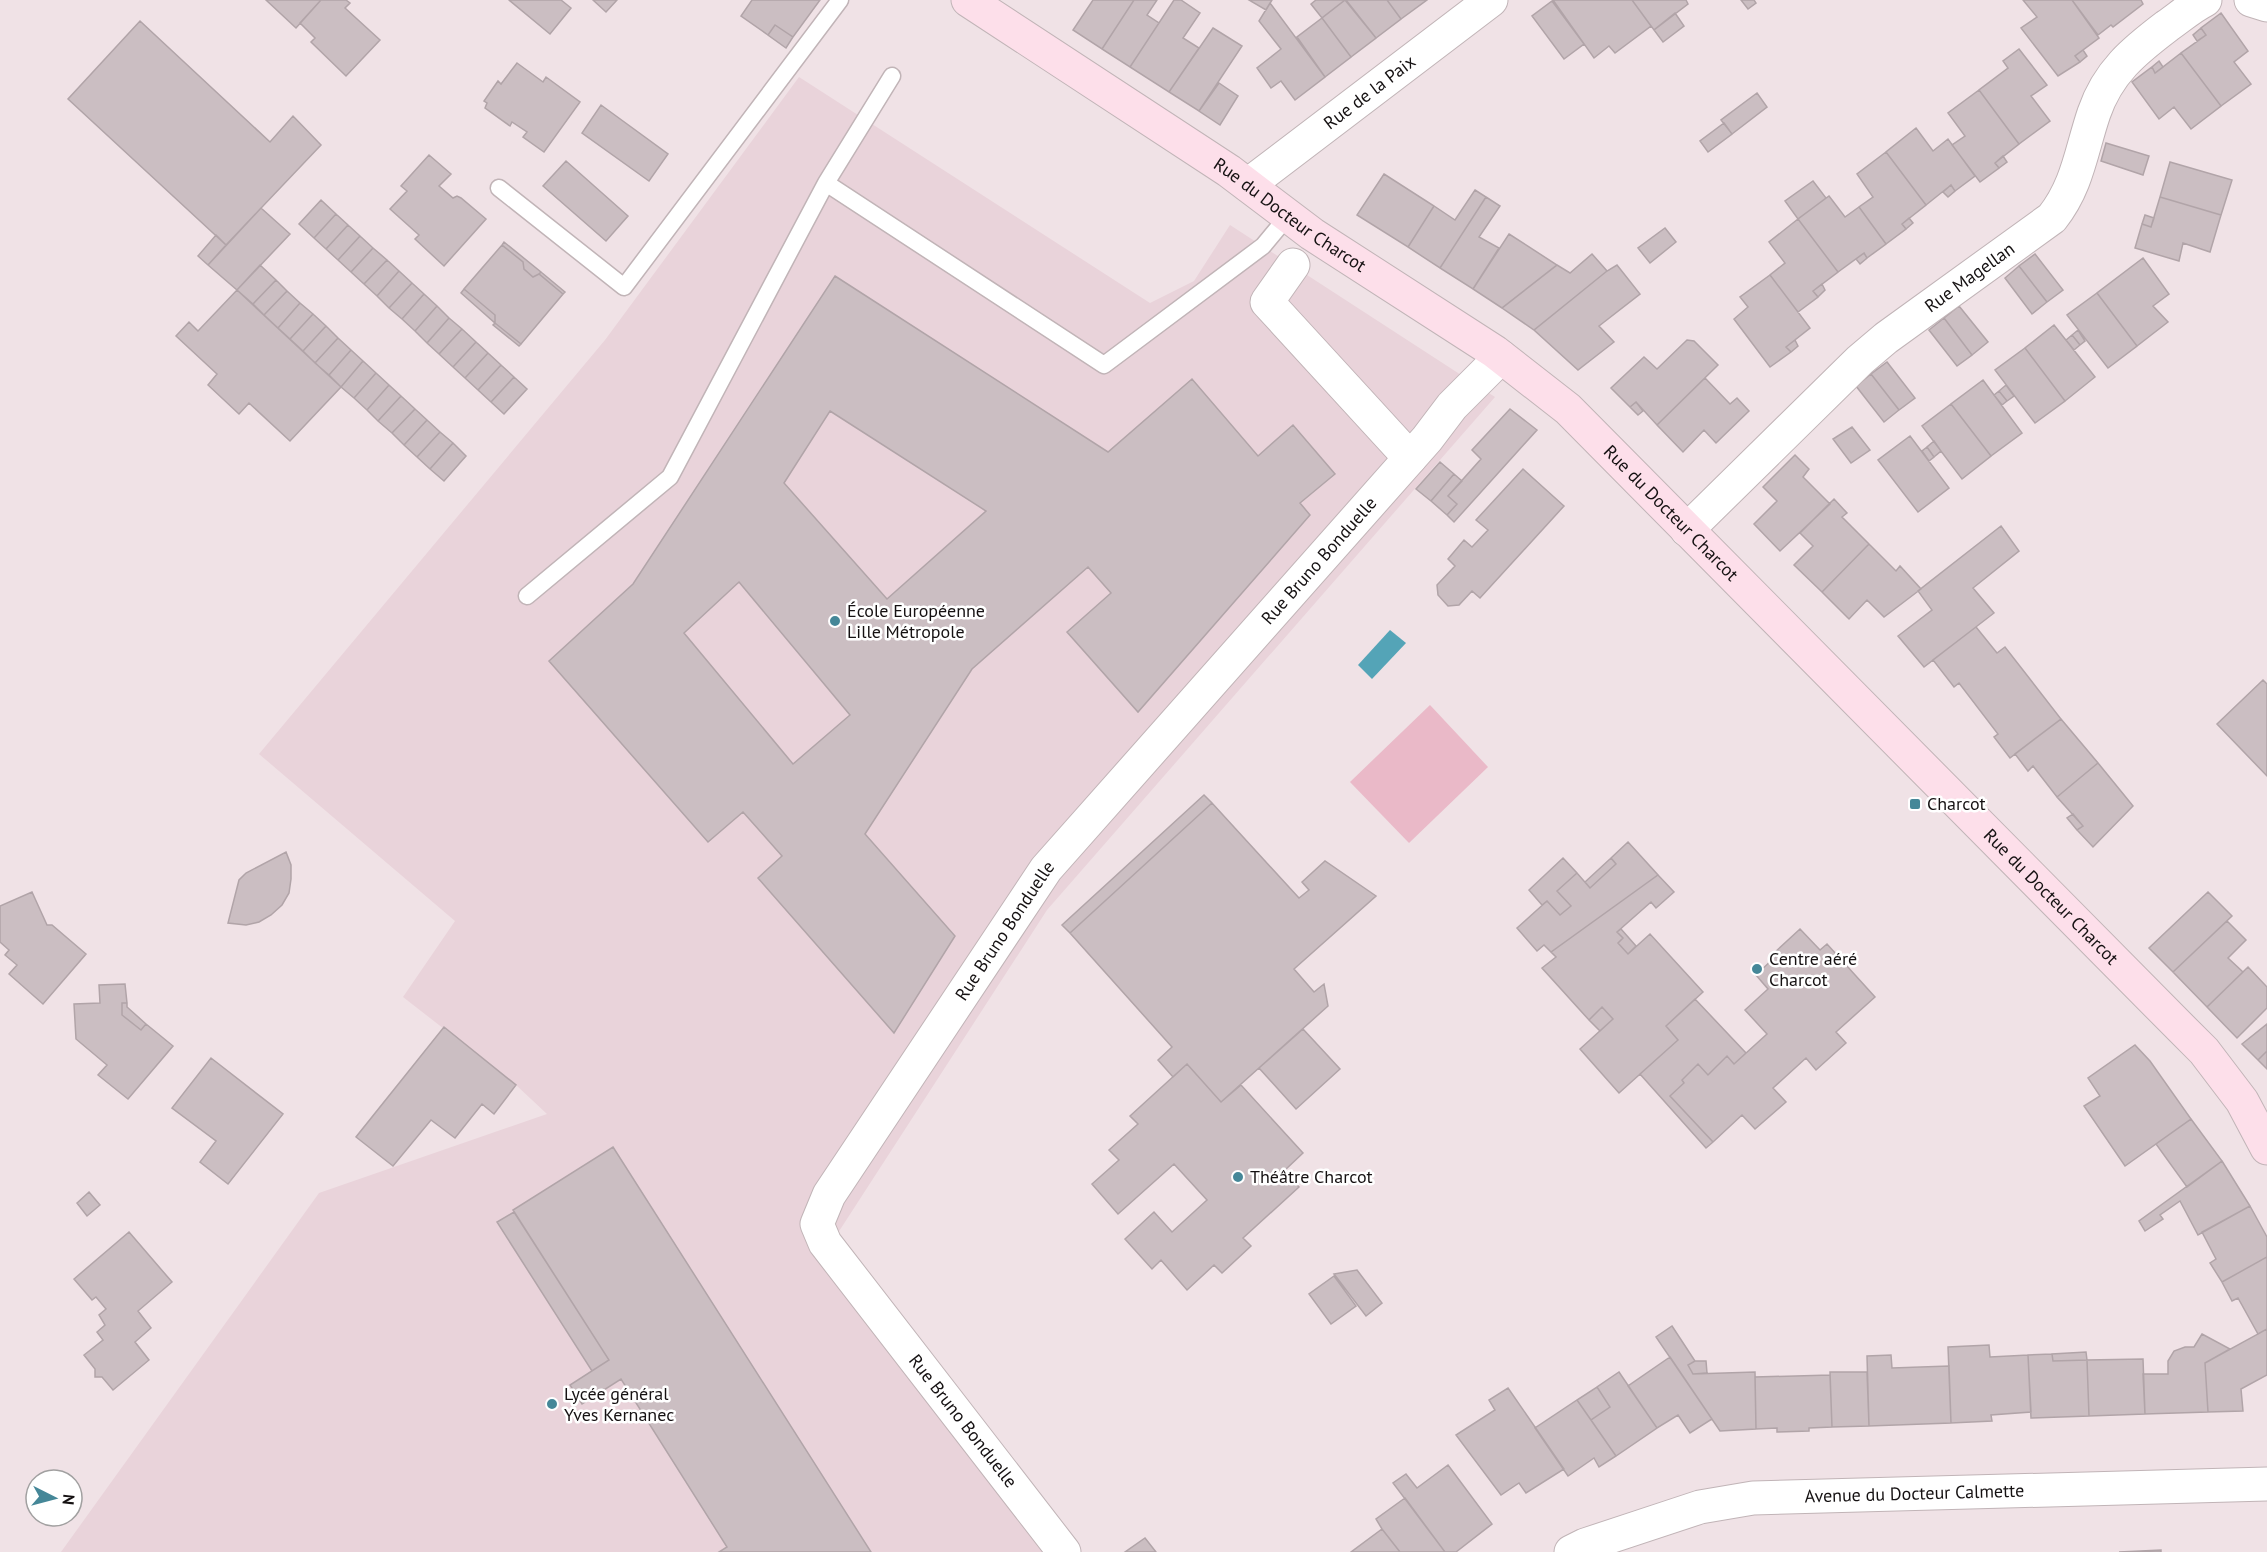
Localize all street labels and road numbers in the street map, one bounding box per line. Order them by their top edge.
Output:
street label: Rue de la Paix [1319,50,1420,134]
street label: Rue du Docteur Charcot [1209,152,1371,277]
street label: Rue Magellan [1920,237,2019,317]
street label: Rue du Docteur Charcot [1599,440,1744,586]
street label: Rue Bruno Bonduelle [1256,492,1381,629]
street label: Rue du Docteur Charcot [1979,823,2124,969]
street label: Rue Bruno Bonduelle [950,856,1059,1005]
street label: Rue Bruno Bonduelle [904,1349,1023,1492]
street label: Avenue du Docteur Calmette [1804,1479,2025,1508]

